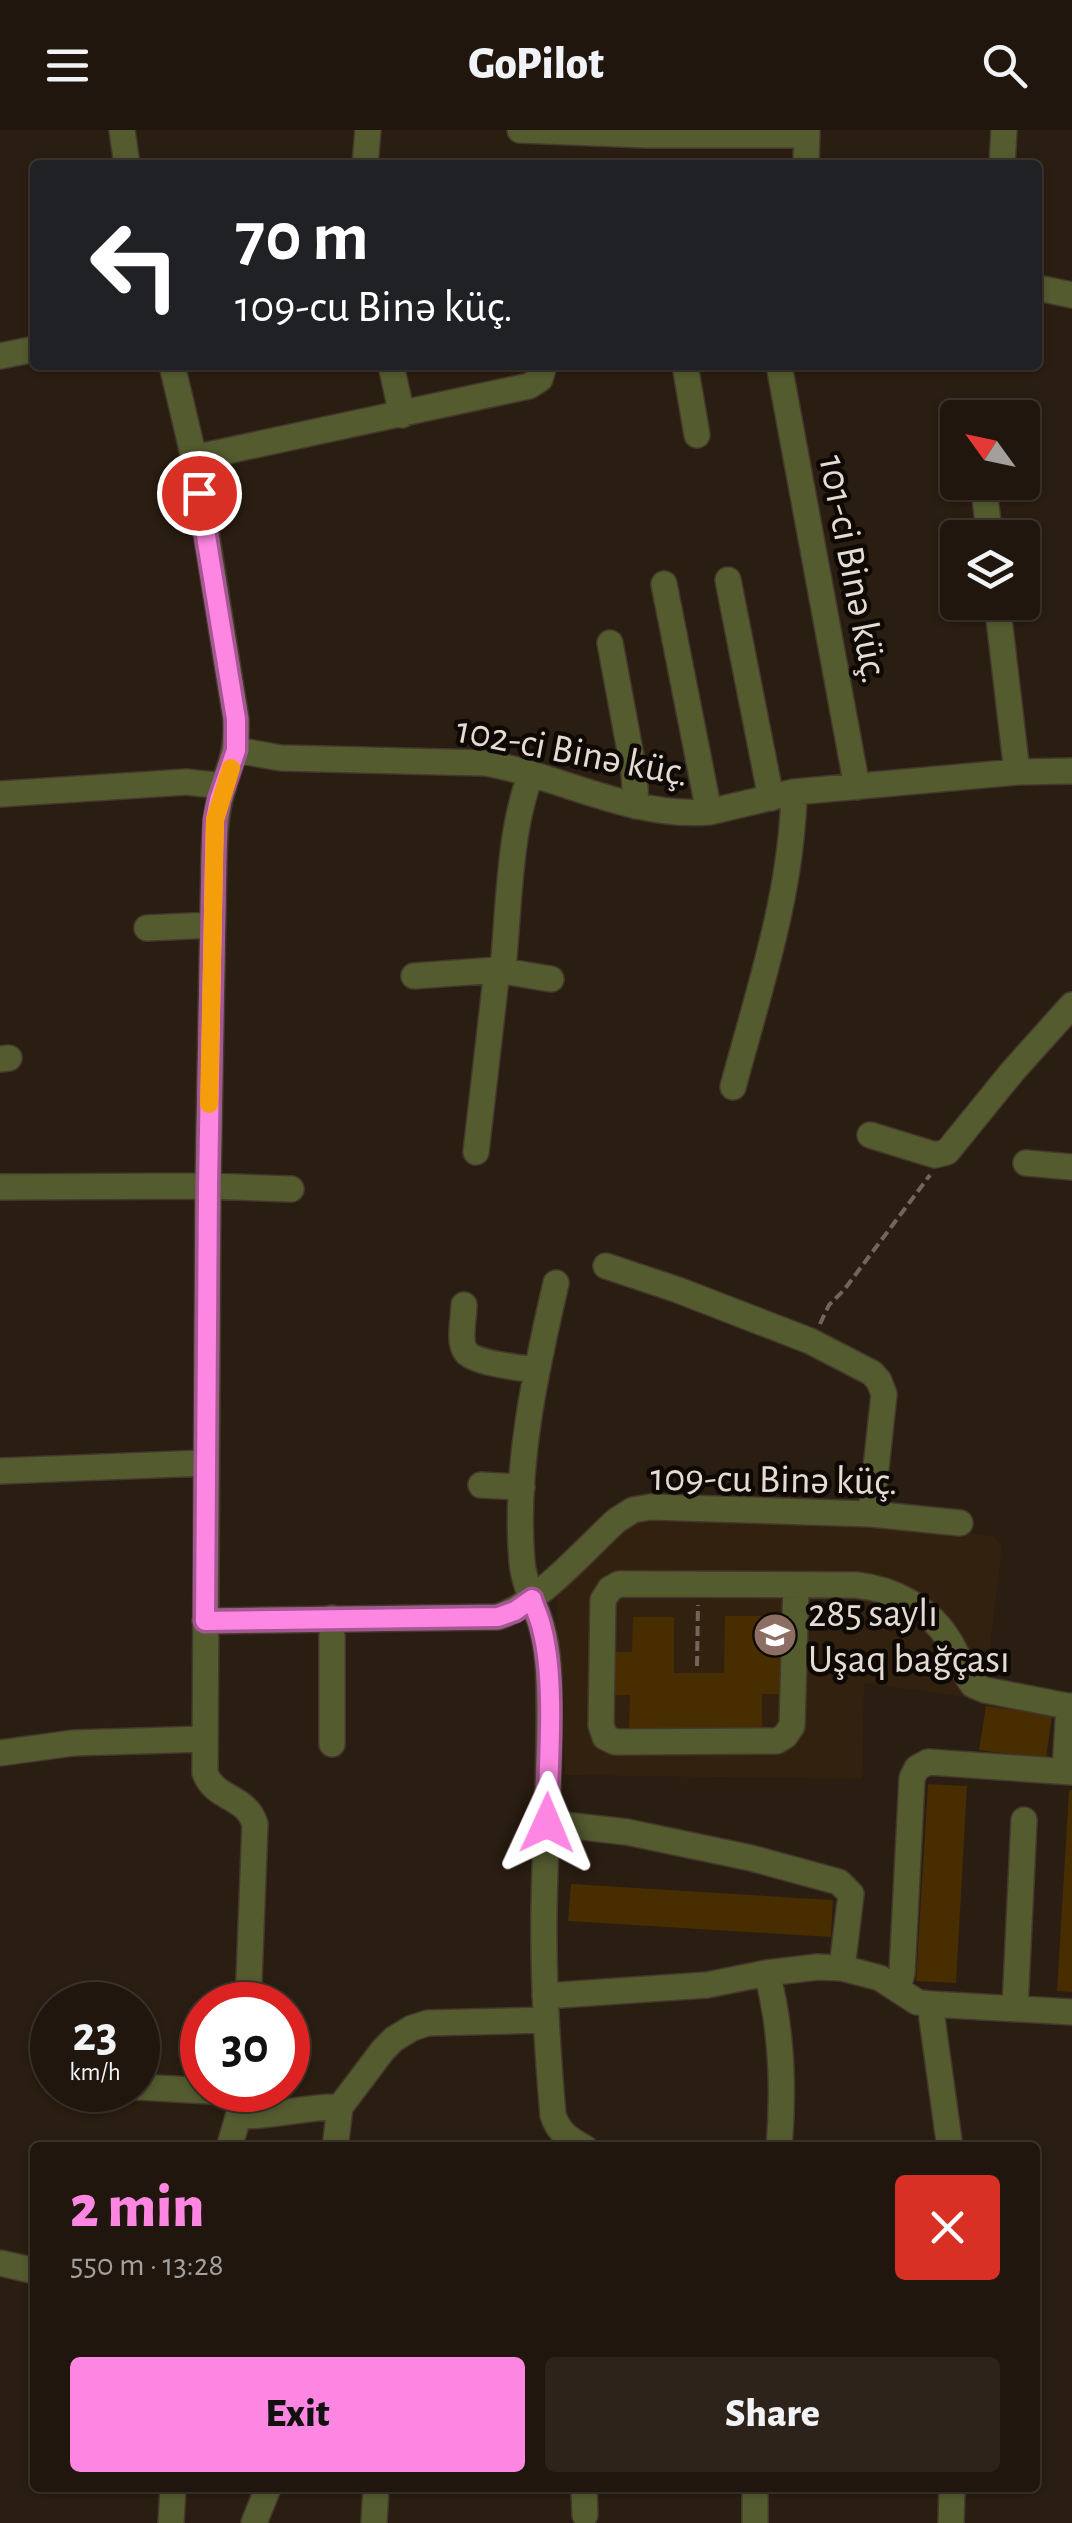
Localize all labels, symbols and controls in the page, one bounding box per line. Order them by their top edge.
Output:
icon: menu [40,38,95,93]
icon: search [977,38,1032,93]
text: GoPilot [468,42,604,87]
icon: left [70,200,200,330]
text: 70 m [235,203,369,273]
text: 109-cu Binə küç. [235,285,513,330]
north arrow [940,400,1040,500]
map controls [940,400,1040,620]
pin [157,451,242,536]
street label: 101-ci Binə küç. [811,452,895,687]
icon: arrive [172,466,227,521]
button: layers [940,520,1040,620]
street label: 102-ci Binə küç. [453,710,692,794]
street label: 109-cu Binə küç. [650,1458,898,1502]
place label: 285 saylı Uşaq bağçası [808,1594,1010,1680]
school or university icon: 285 saylı Uşaq bağçası [752,1612,798,1658]
position arrow [495,1771,599,1875]
speed limit sign: 30 [180,1982,310,2112]
text: 23 [72,2010,118,2060]
text: km/h [69,2060,121,2085]
button: close [895,2175,1000,2280]
text: 2 min [70,2178,204,2238]
text: 550 m · 13:28 [70,2249,224,2281]
button: Exit [70,2357,525,2472]
button: Share [545,2357,1000,2472]

